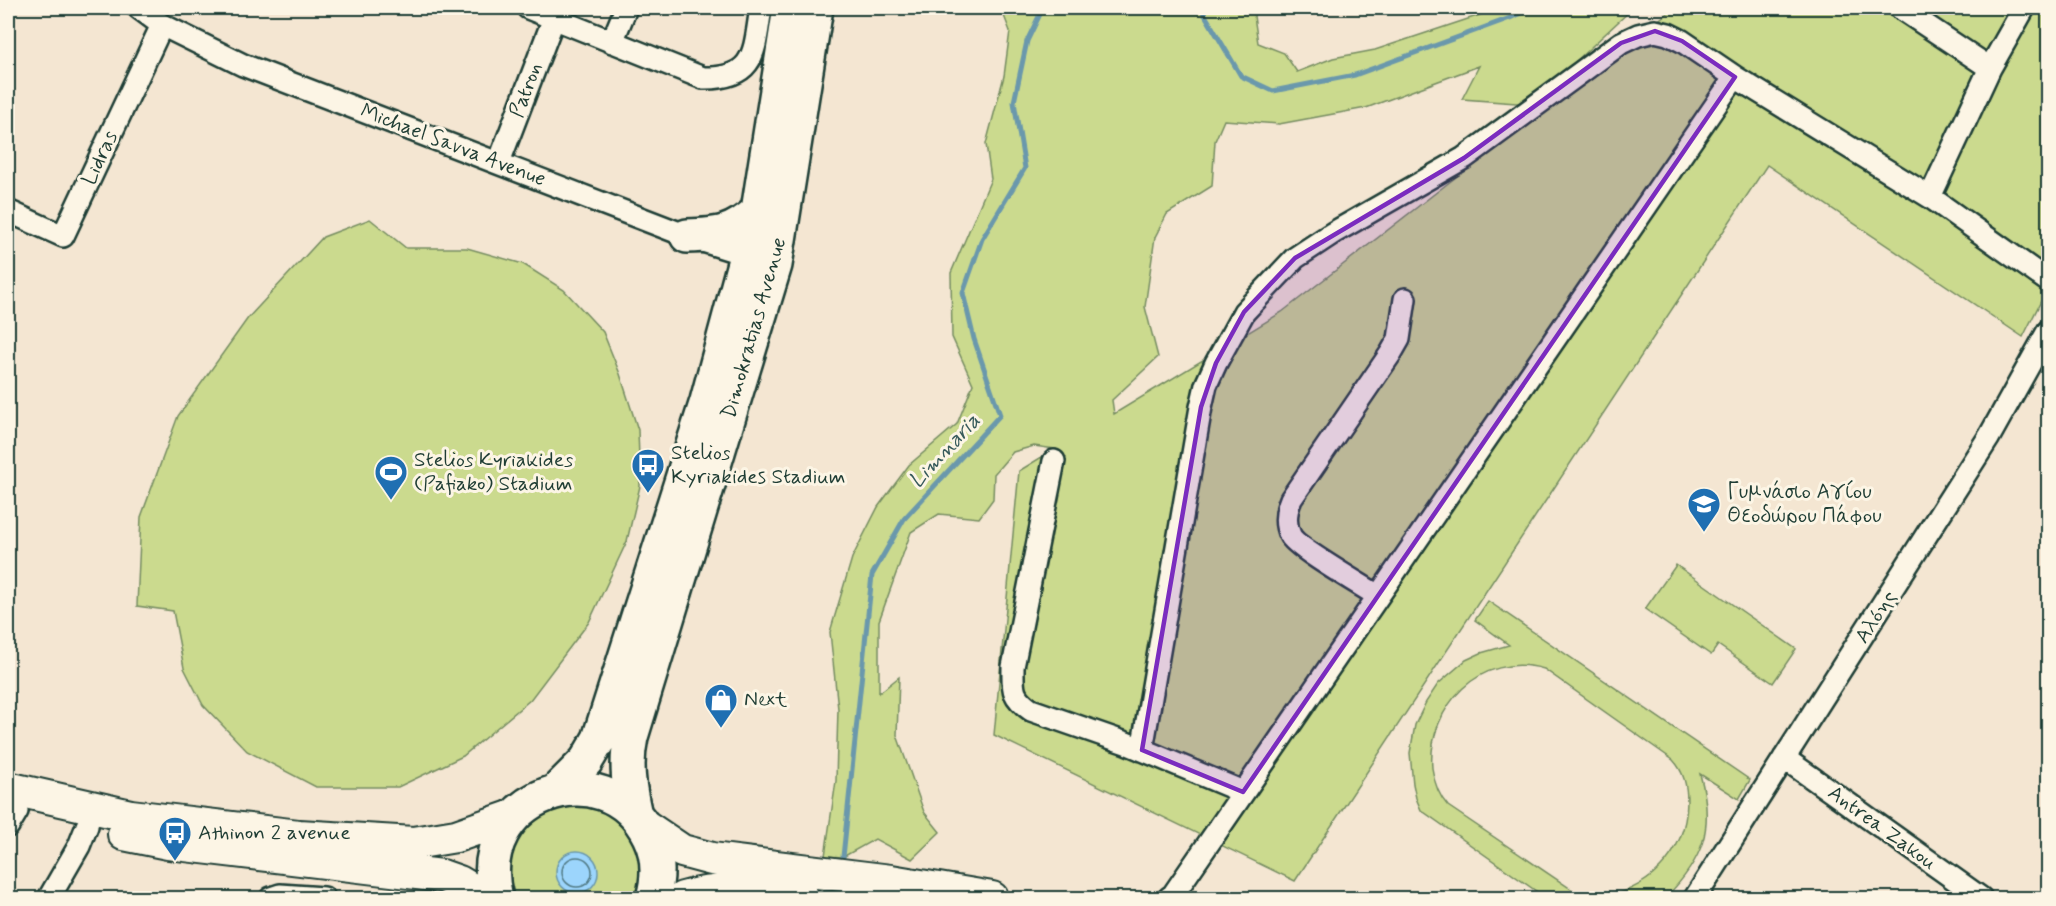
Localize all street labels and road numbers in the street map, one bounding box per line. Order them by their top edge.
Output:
street label: Patron [503,58,549,122]
street label: Michael Savva Avenue [356,97,550,193]
street label: Lidras [75,126,125,190]
street label: Dimokratias Avenue [715,234,793,422]
street label: Αλόης [1849,585,1903,649]
street label: Antrea Zakou [1822,779,1942,877]

